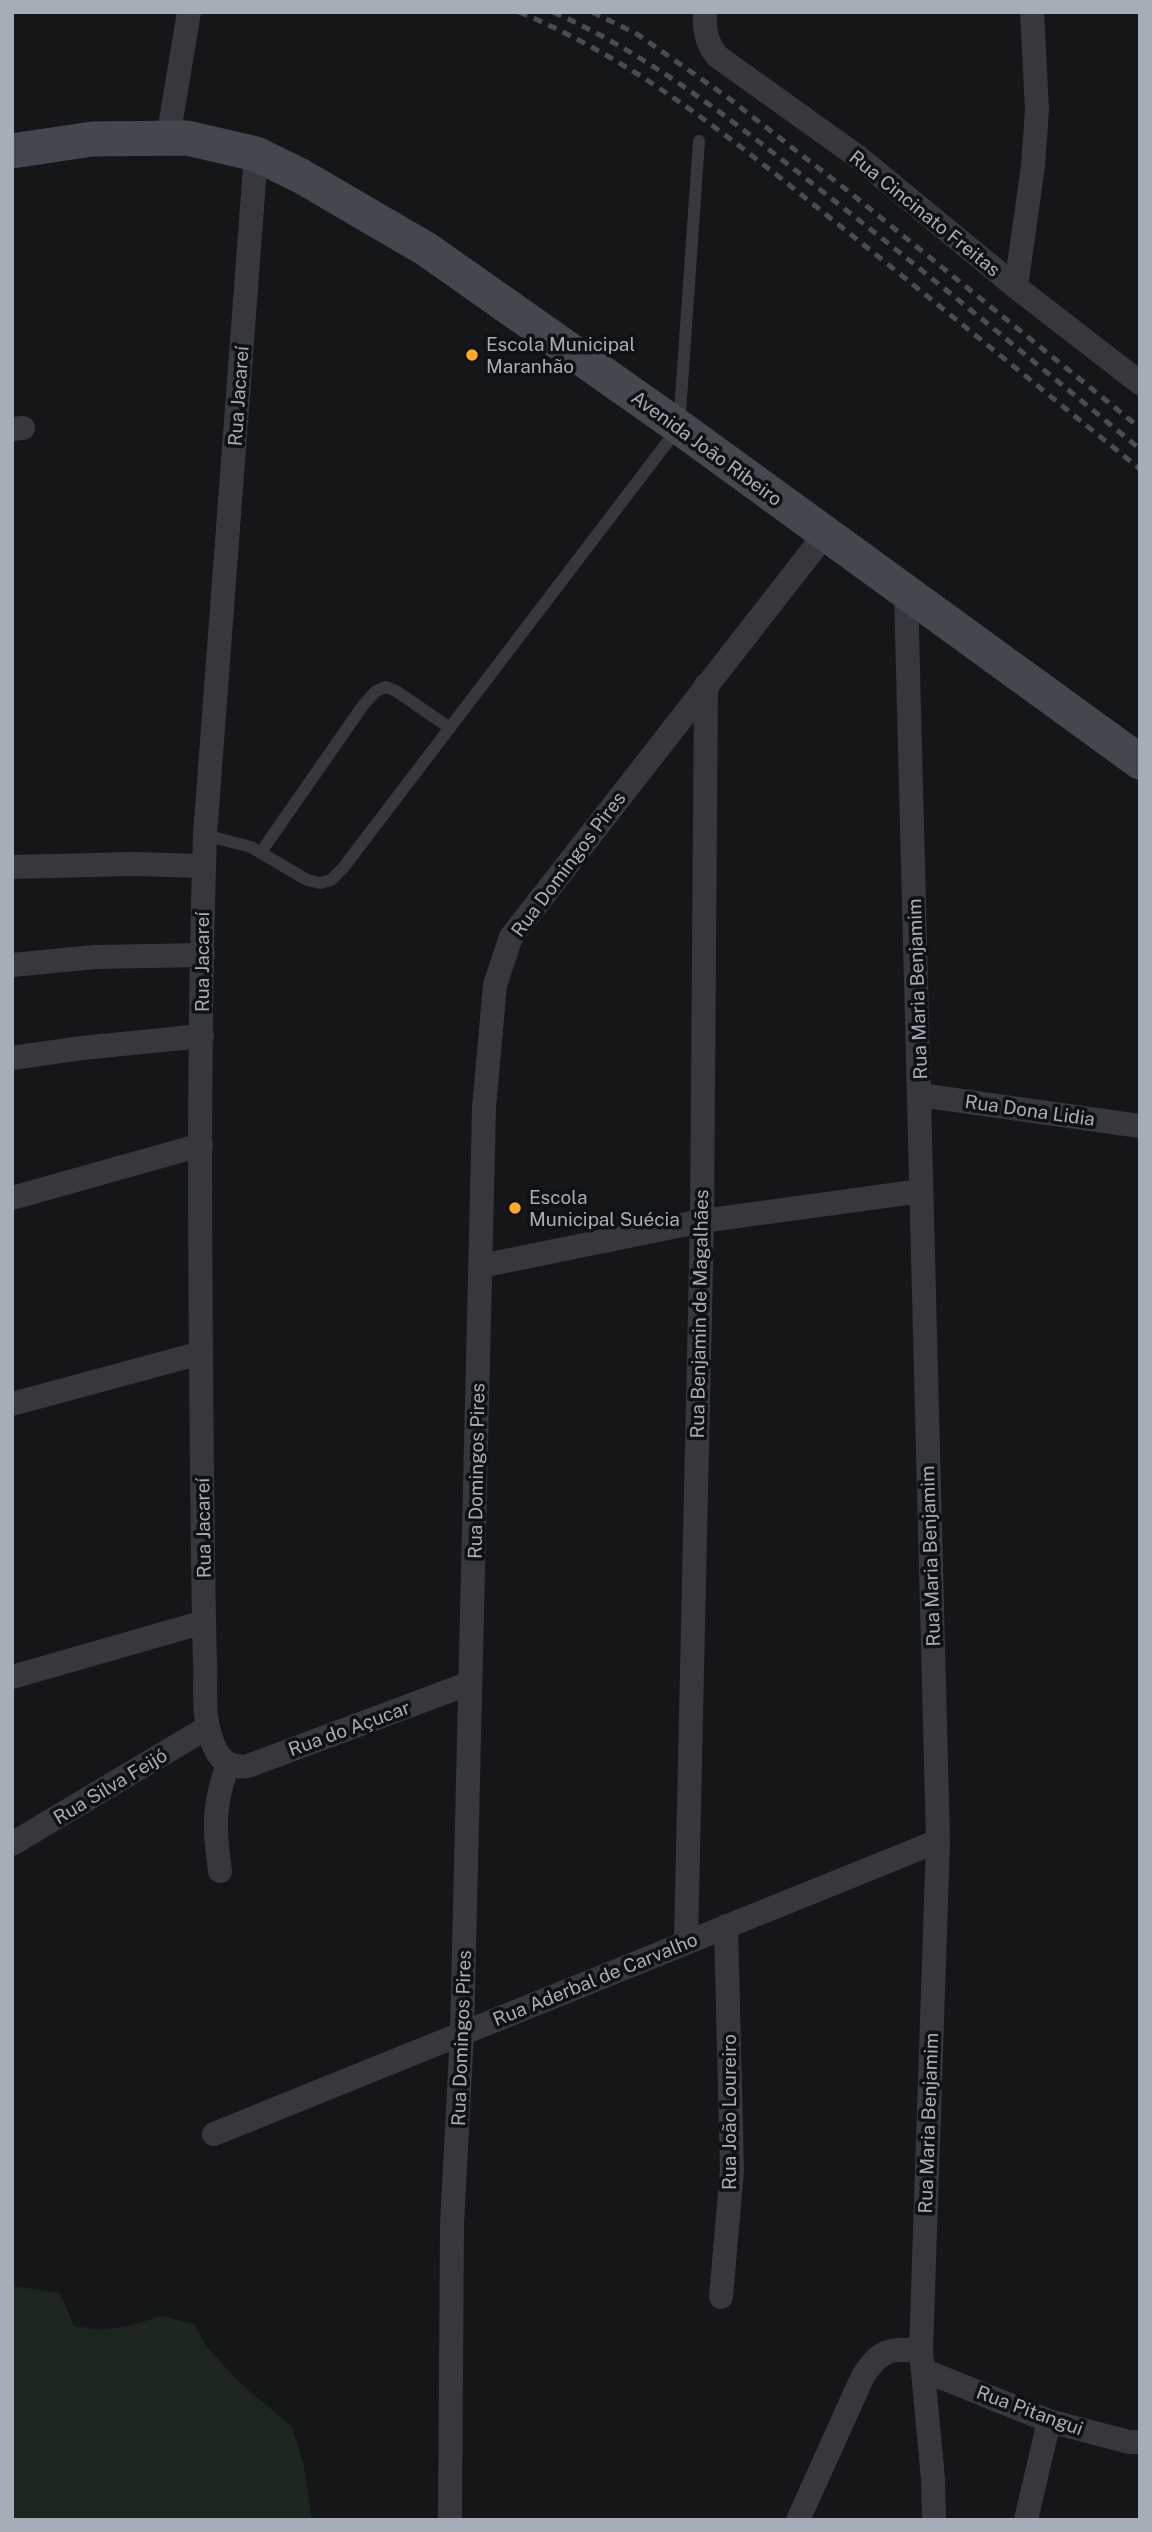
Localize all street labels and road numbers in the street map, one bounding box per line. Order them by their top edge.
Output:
street label: Rua Cincinato Freitas [845,145,1005,281]
street label: Rua Jacareí [224,345,252,447]
street label: Avenida João Ribeiro [627,386,787,510]
street label: Rua Domingos Pires [506,787,630,941]
street label: Rua Maria Benjamim [903,898,931,1080]
street label: Rua Jacareí [191,912,213,1012]
street label: Rua Dona Lidia [964,1090,1096,1130]
street label: Rua Benjamin de Magalhães [686,1189,712,1439]
street label: Rua Domingos Pires [463,1383,489,1559]
street label: Rua Maria Benjamim [916,1465,944,1647]
street label: Rua Jacareí [191,1477,215,1578]
street label: Rua do Açucar [285,1696,413,1760]
street label: Rua Silva Feijó [49,1743,171,1829]
street label: Rua Aderbal de Carvalho [490,1928,700,2030]
street label: Rua Domingos Pires [447,1950,475,2126]
street label: Rua Maria Benjamim [914,2032,942,2214]
street label: Rua João Loureiro [718,2034,740,2190]
street label: Rua Pitangui [974,2381,1086,2439]

